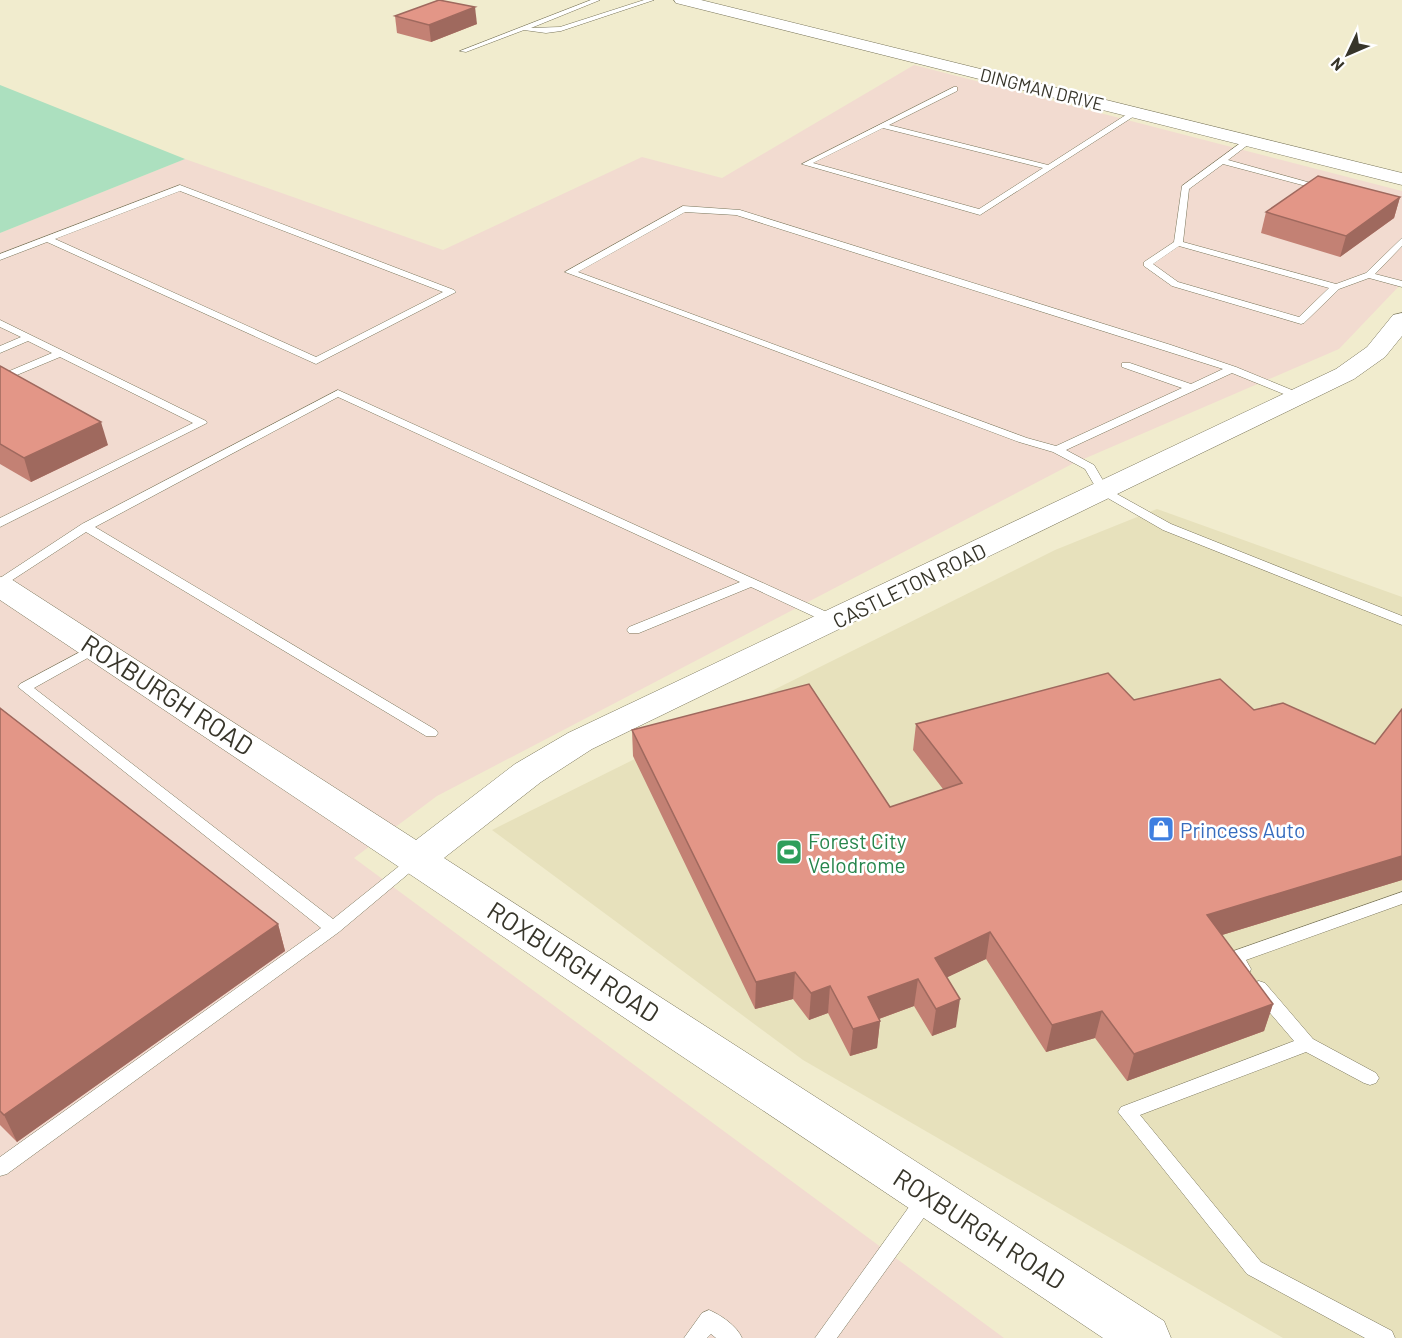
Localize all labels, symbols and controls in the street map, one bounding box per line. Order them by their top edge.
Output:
north arrow [1318,24,1378,84]
text: N [1326,54,1347,75]
street label: DINGMAN DRIVE [978,63,1106,115]
street label: CASTLETON ROAD [828,537,990,633]
street label: ROXBURGH ROAD [76,627,260,761]
shop icon: Princess Auto [1146,814,1176,844]
place label: Princess Auto [1180,817,1305,842]
place label: Forest City Velodrome [808,828,907,877]
sports icon: Forest City Velodrome [774,837,804,867]
street label: ROXBURGH ROAD [482,894,666,1028]
street label: ROXBURGH ROAD [888,1161,1072,1295]

